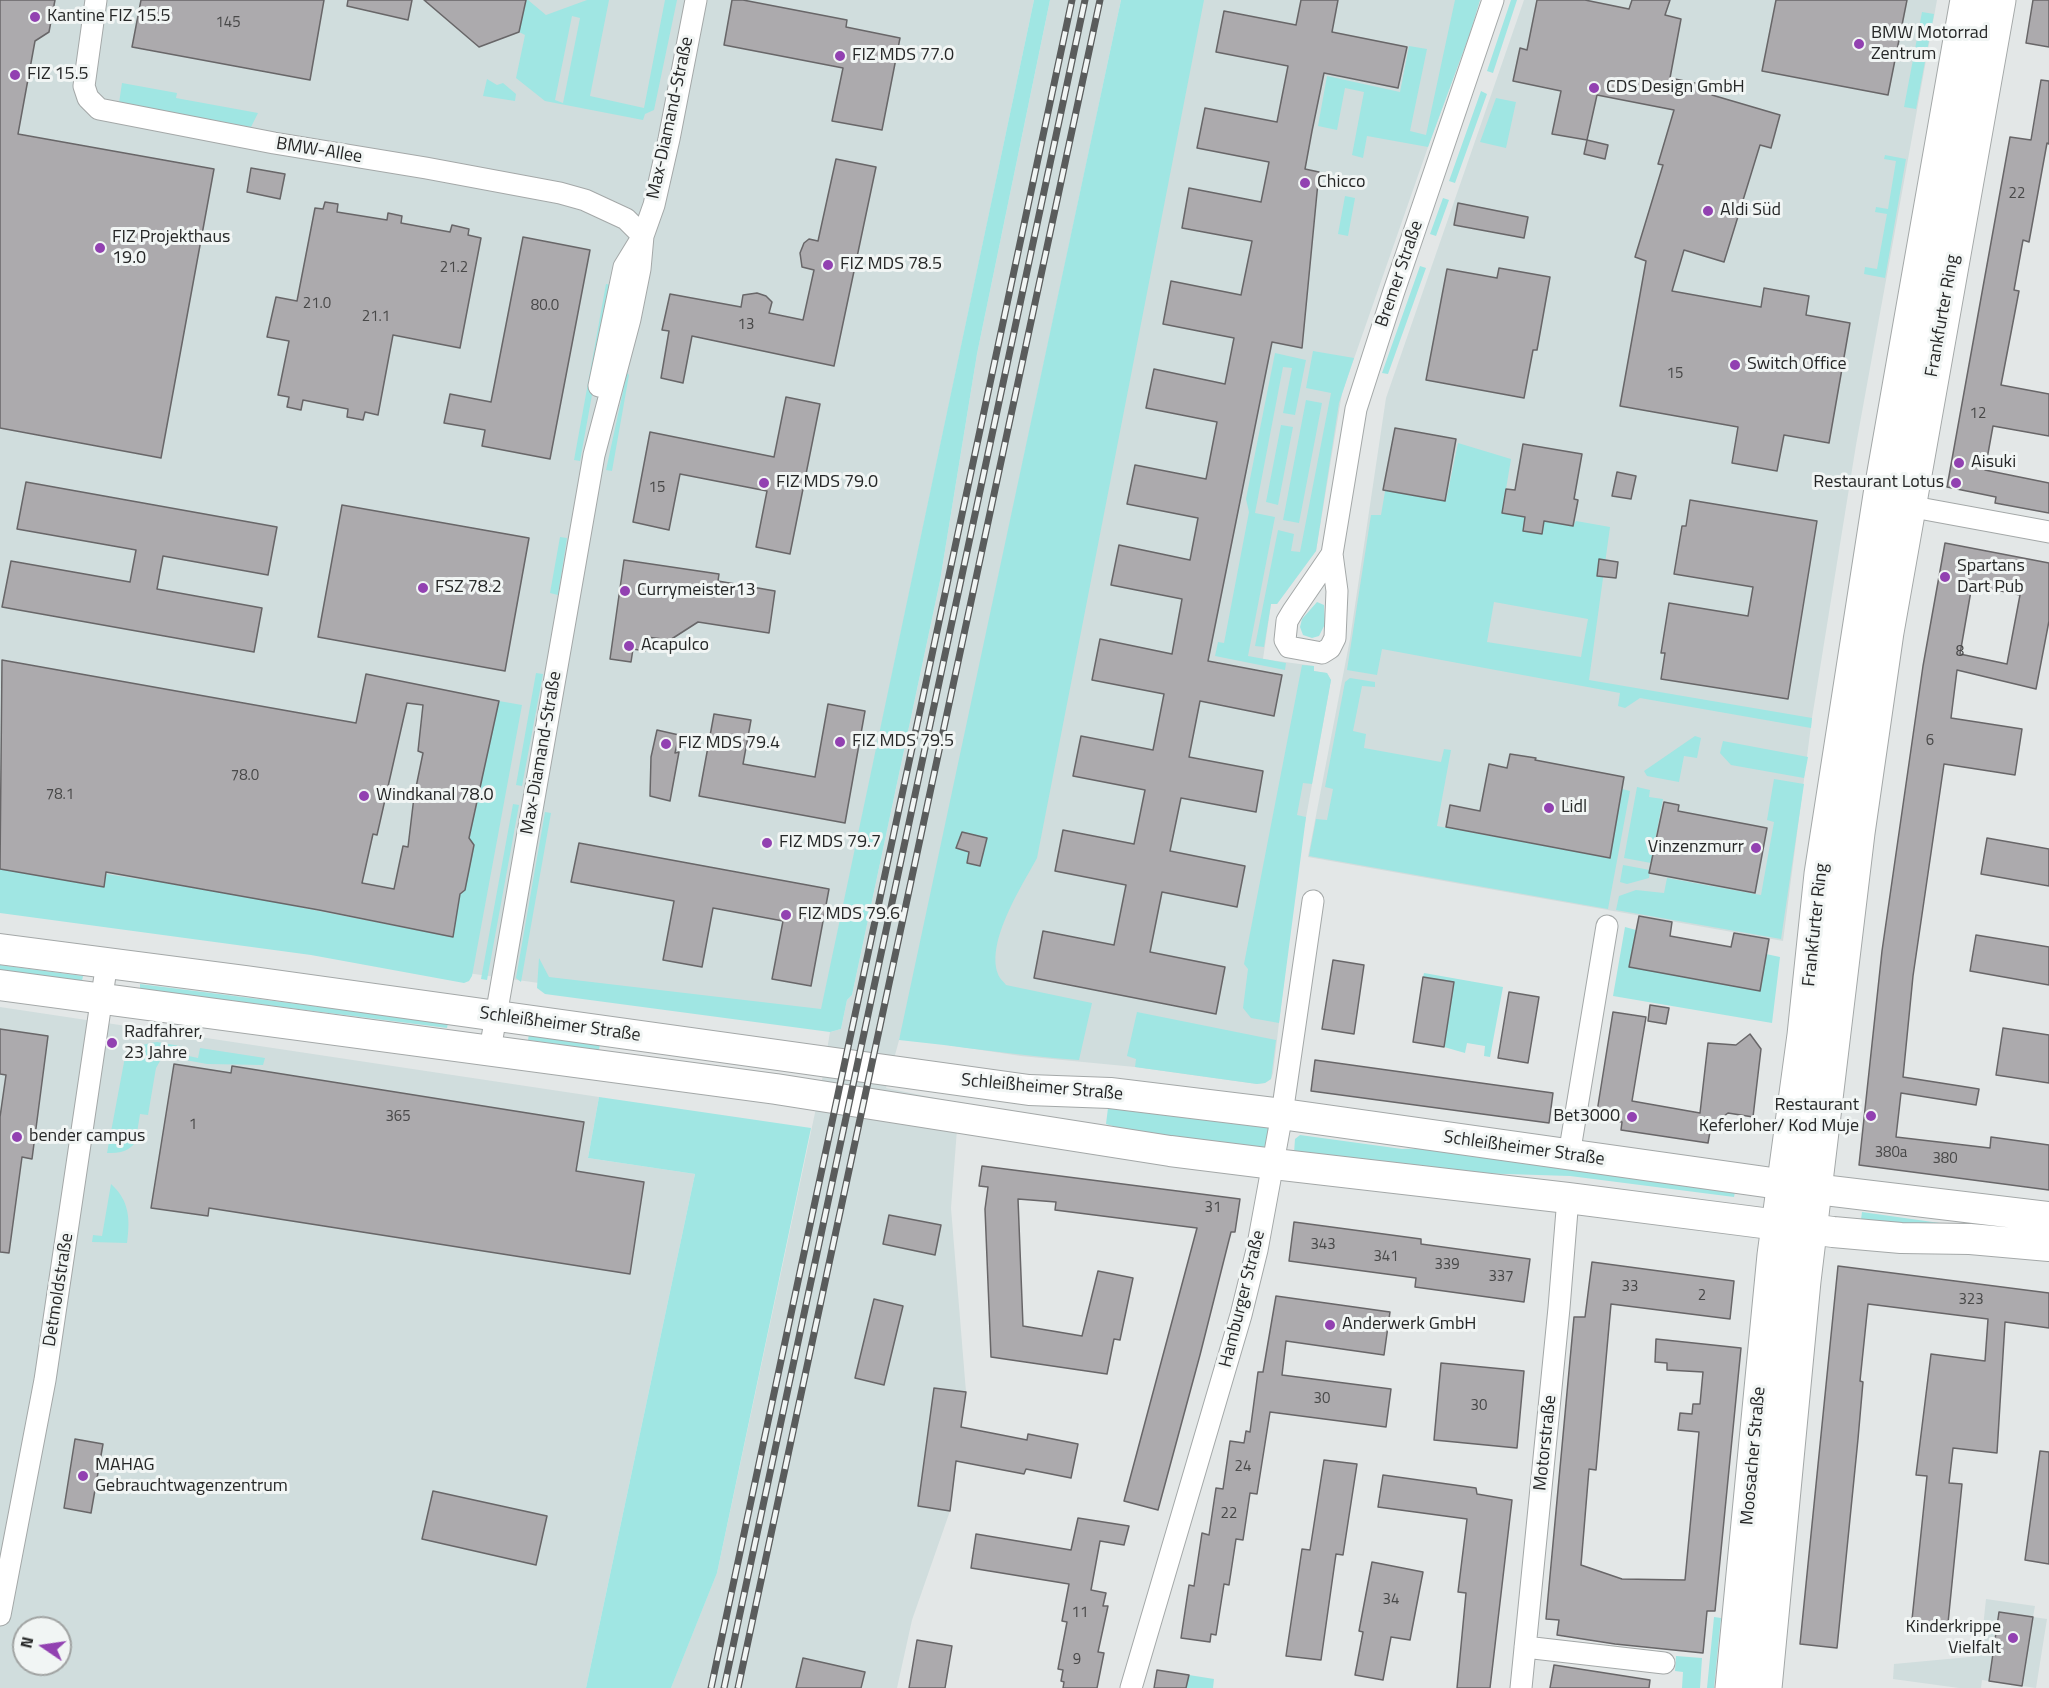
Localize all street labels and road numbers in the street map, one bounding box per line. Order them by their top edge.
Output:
street label: Max-Diamand-Straße [643,35,699,201]
street label: BMW-Allee [274,134,364,168]
street label: Bremer Straße [1372,218,1428,330]
street label: Frankfurter Ring [1922,253,1964,379]
street label: Max-Diamand-Straße [517,670,567,836]
street label: Frankfurter Ring [1799,862,1833,988]
street label: Schleißheimer Straße [478,1003,642,1047]
street label: Schleißheimer Straße [960,1070,1124,1106]
street label: Schleißheimer Straße [1442,1127,1606,1171]
street label: Hamburger Straße [1216,1228,1270,1370]
street label: Detmoldstraße [39,1232,79,1348]
street label: Moosacher Straße [1737,1386,1771,1526]
street label: Motorstraße [1530,1394,1562,1492]

